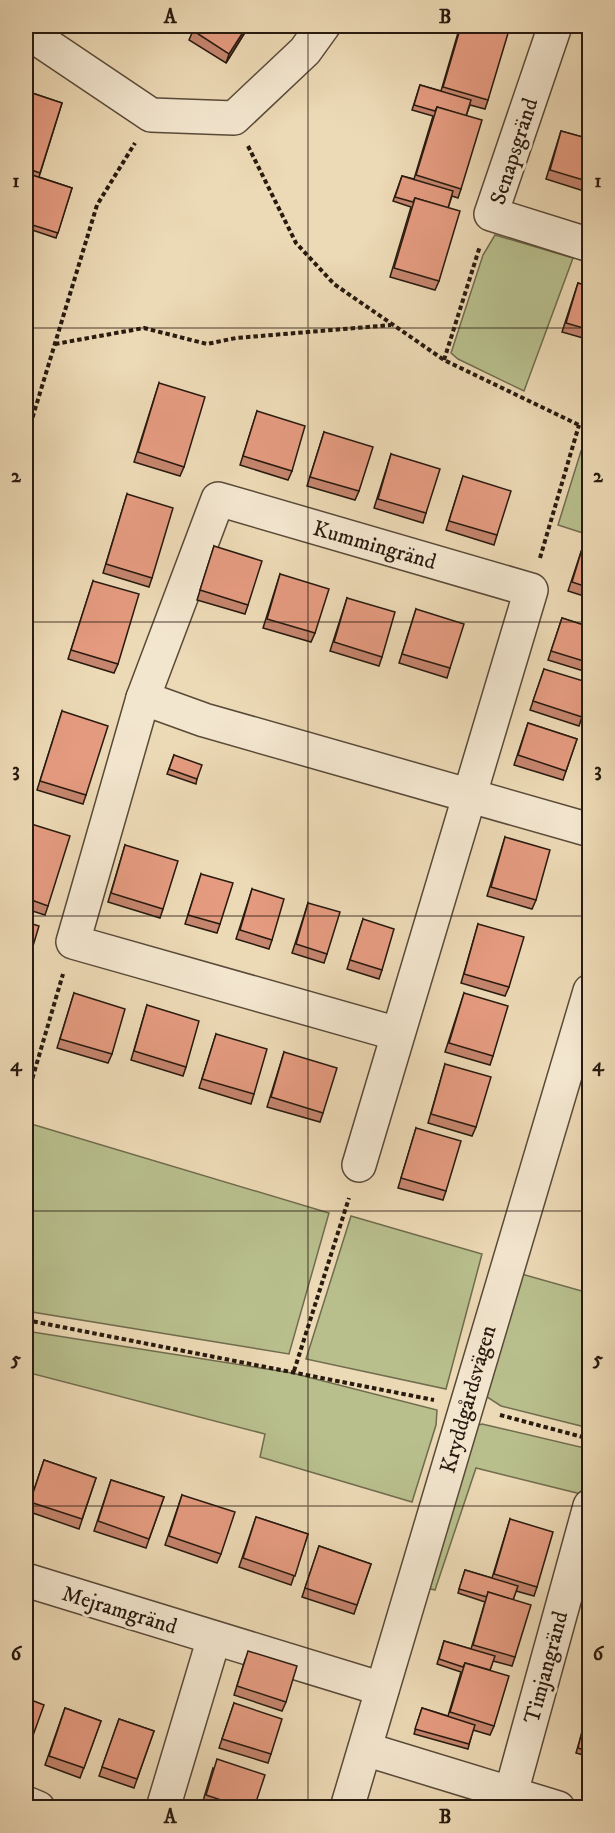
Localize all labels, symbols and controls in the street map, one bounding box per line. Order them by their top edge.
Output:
text: A [163,5,178,30]
text: B [439,5,451,30]
street label: Senapsgränd [485,95,544,208]
text: 1 [12,169,20,194]
text: 1 [594,169,602,194]
text: 2 [11,464,22,489]
text: 2 [593,464,604,489]
street label: Kummingränd [310,515,439,576]
text: 3 [12,758,20,783]
text: 3 [594,758,602,783]
text: 4 [10,1053,23,1078]
text: 4 [592,1053,605,1078]
street label: Kryddgårdsvägen [434,1322,503,1477]
text: 5 [10,1347,21,1372]
text: 5 [592,1347,603,1372]
street label: Mejramgränd [59,1580,180,1641]
street label: Timjangränd [518,1608,574,1727]
text: 6 [11,1642,23,1667]
text: 6 [593,1642,605,1667]
text: A [163,1805,178,1830]
text: B [439,1805,451,1830]

